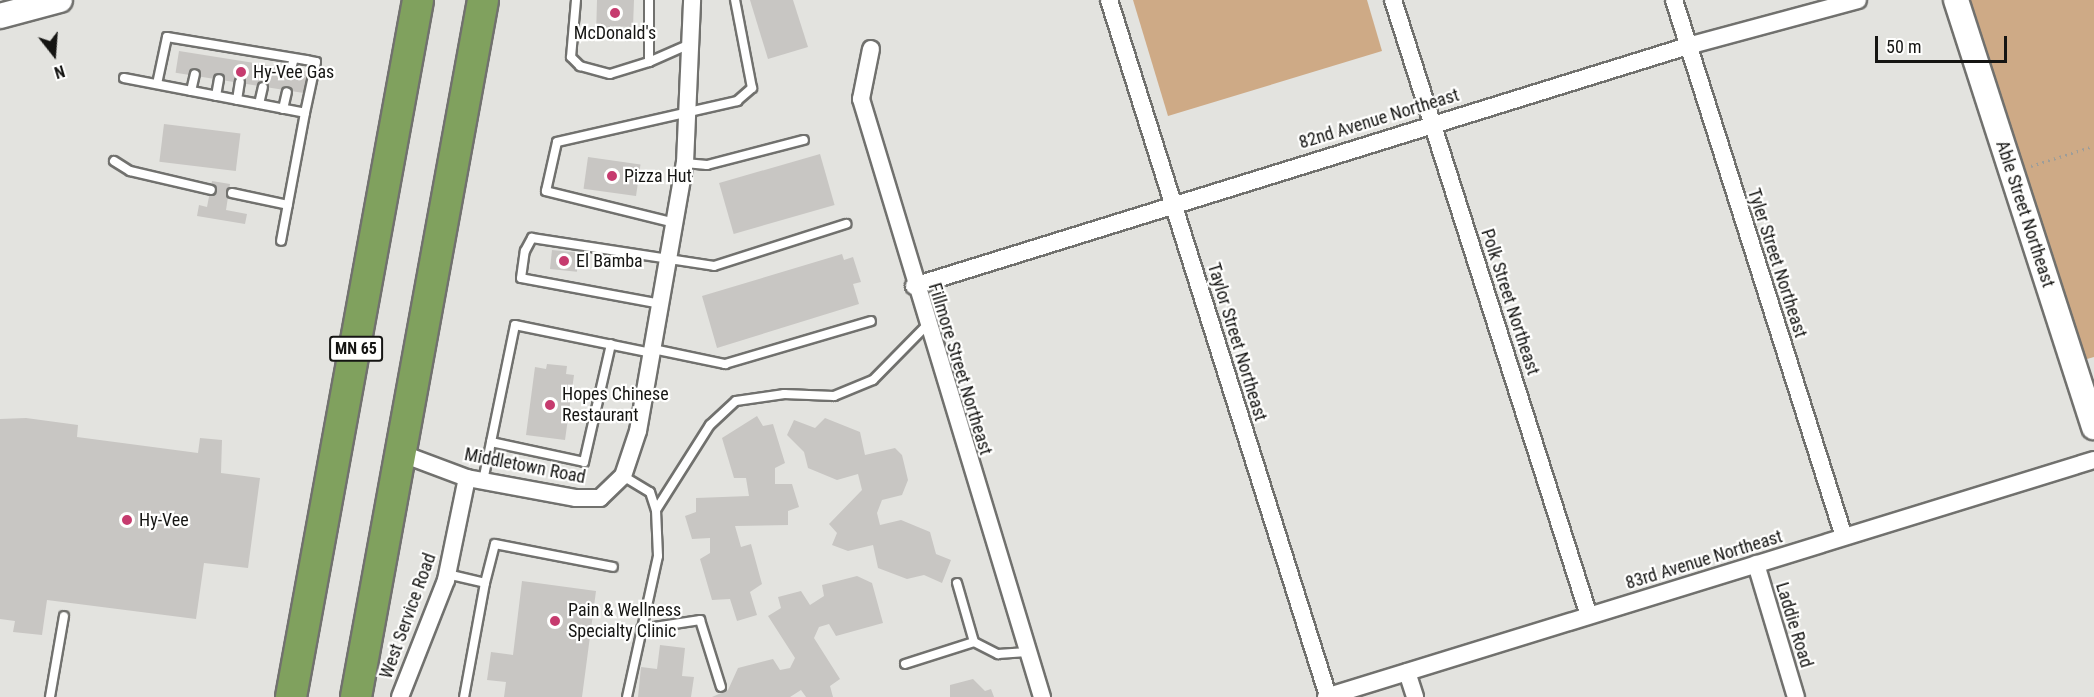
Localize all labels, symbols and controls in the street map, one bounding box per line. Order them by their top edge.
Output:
marker: McDonald's [608,6,622,20]
place label: McDonald's [574,22,656,44]
north arrow [24,24,84,84]
scale bar [1878,24,2010,62]
text: 50 m [1886,36,1921,57]
text: N [52,61,67,82]
place label: Hy-Vee Gas [253,61,334,83]
marker: Hy-Vee Gas [234,65,248,79]
street label: 82nd Avenue Northeast [1296,84,1462,154]
street label: Able Street Northeast [1991,138,2059,290]
place label: Pizza Hut [624,165,692,187]
marker: Pizza Hut [605,169,619,183]
street label: Tyler Street Northeast [1743,186,1811,340]
street label: Polk Street Northeast [1476,226,1544,378]
place label: El Bamba [576,250,643,272]
marker: El Bamba [557,254,571,268]
street label: Taylor Street Northeast [1203,260,1271,424]
street label: Fillmore Street Northeast [924,280,996,458]
road number: MN 65 [329,336,383,362]
place label: Hopes Chinese Restaurant [562,384,669,426]
marker: Hopes Chinese Restaurant [543,398,557,412]
street label: Middletown Road [463,444,587,488]
place label: Hy-Vee [139,509,189,531]
marker: Hy-Vee [120,513,134,527]
street label: 83rd Avenue Northeast [1623,526,1785,594]
street label: West Service Road [375,550,441,682]
street label: Laddie Road [1771,580,1817,670]
place label: Pain & Wellness Specialty Clinic [568,600,681,642]
marker: Pain & Wellness Specialty Clinic [546,612,564,630]

